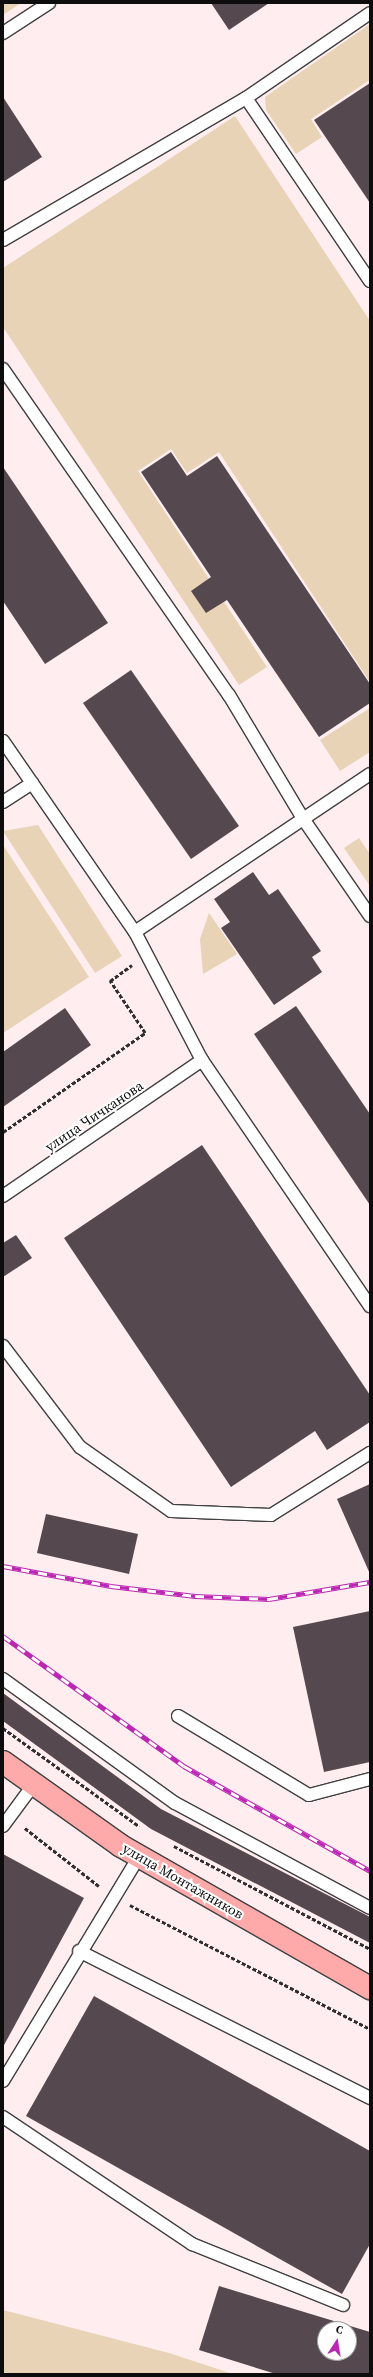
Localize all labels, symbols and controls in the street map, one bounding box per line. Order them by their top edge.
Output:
street label: улица Чичканова [42,1077,146,1155]
street label: улица Монтажников [120,1840,246,1922]
north arrow [317,2321,357,2361]
text: С [334,2322,344,2338]

